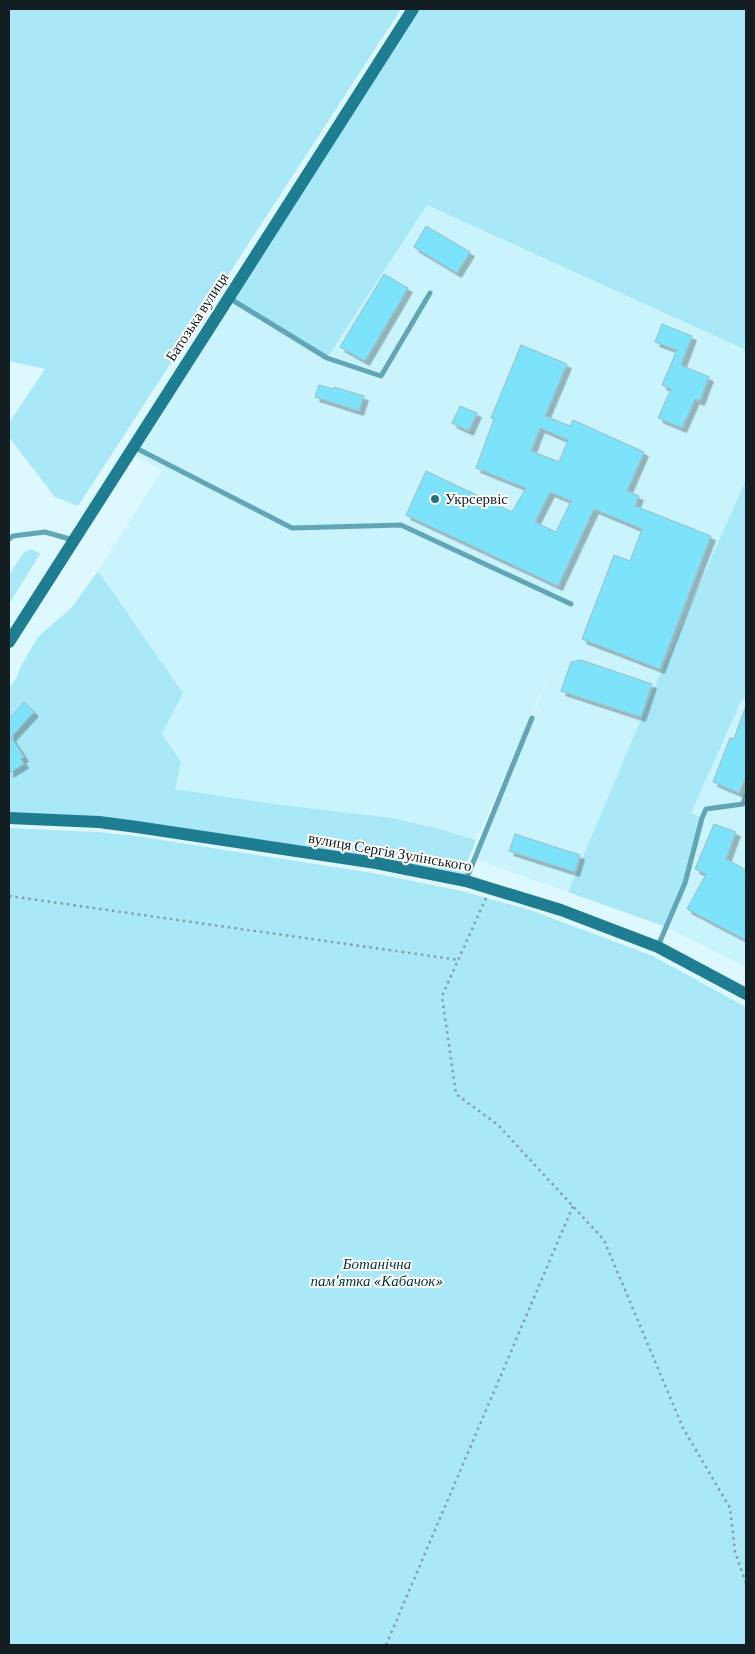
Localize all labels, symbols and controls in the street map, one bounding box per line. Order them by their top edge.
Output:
street label: Батозька вулиця [163,270,232,364]
place label: Укрсервіс [445,491,508,507]
marker: Укрсервіс [429,493,441,505]
street label: вулиця Сергія Зулінського [307,830,473,874]
park label: Ботанічна пам'ятка «Кабачок» [311,1256,443,1289]

